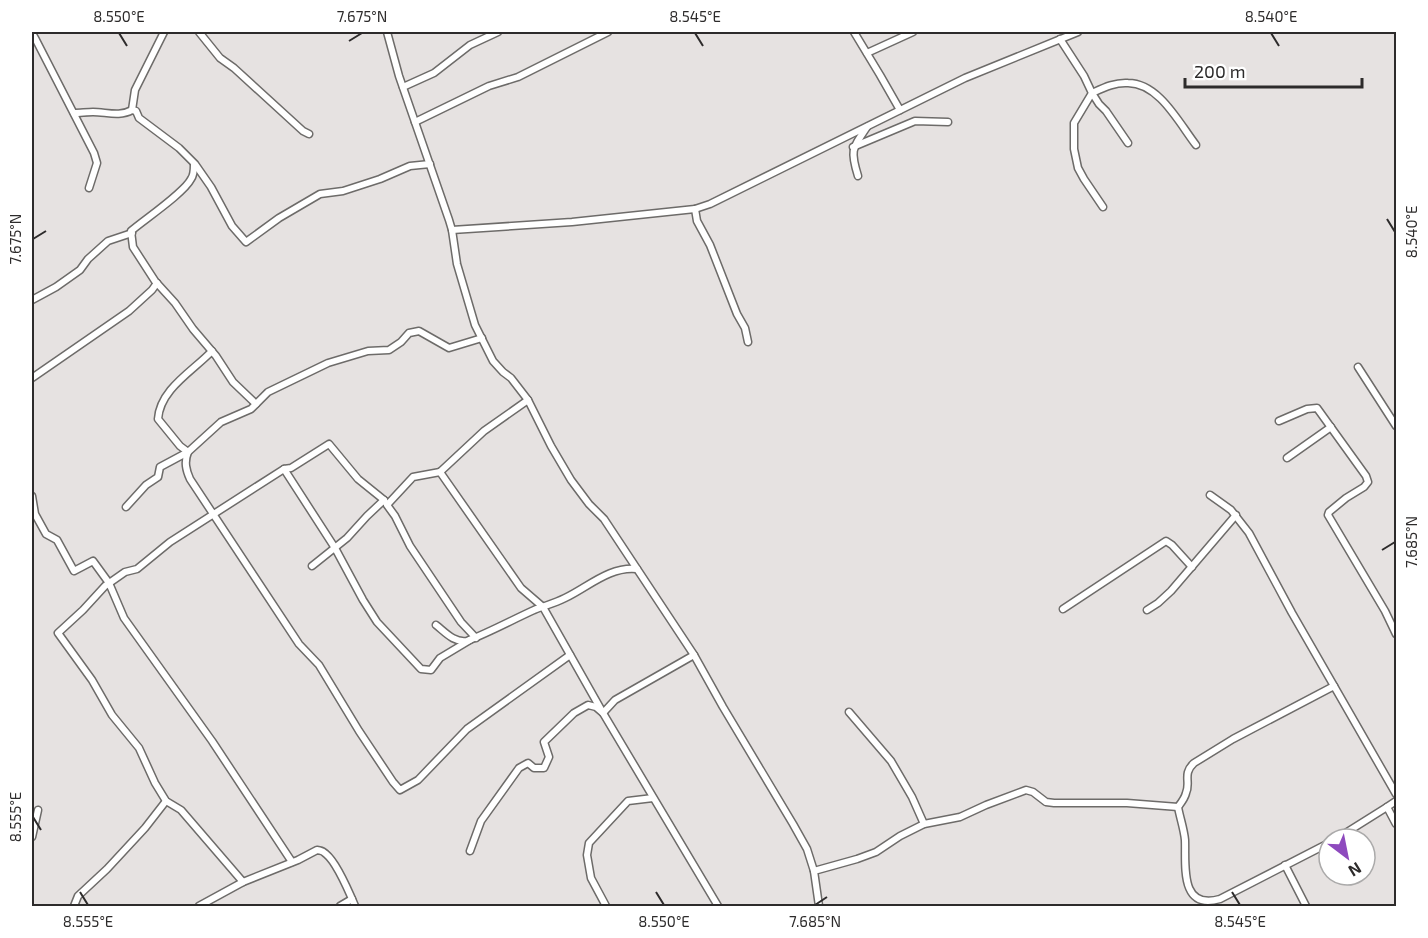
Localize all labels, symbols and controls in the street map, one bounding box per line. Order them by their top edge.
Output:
text: 8.550°E [93,7,145,25]
text: 7.675°N [337,7,387,25]
text: 8.545°E [669,7,721,25]
text: 8.540°E [1245,7,1297,25]
scale bar [1185,51,1362,89]
text: 200 m [1194,60,1246,82]
text: 8.540°E [1402,206,1420,258]
text: 7.675°N [6,214,24,264]
text: 7.685°N [1402,516,1420,568]
text: 8.555°E [6,792,24,842]
north arrow [1317,827,1377,887]
text: N [1345,859,1365,881]
text: 8.555°E [63,912,113,930]
text: 8.550°E [638,912,690,930]
text: 7.685°N [789,912,841,930]
text: 8.545°E [1214,912,1266,930]

